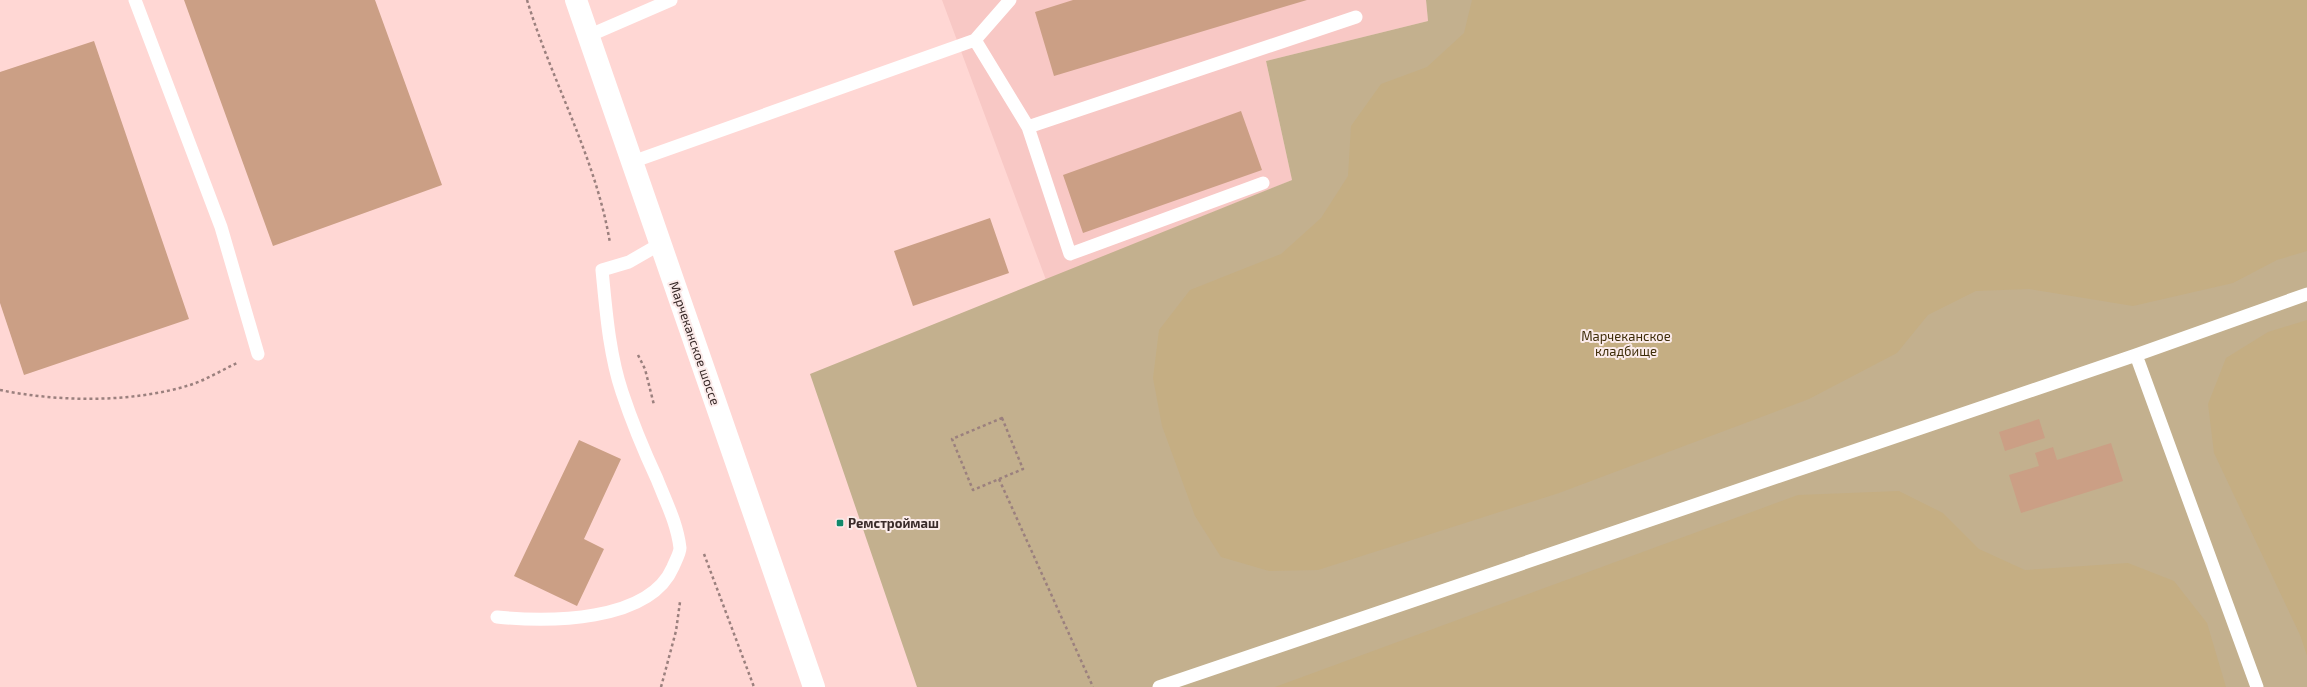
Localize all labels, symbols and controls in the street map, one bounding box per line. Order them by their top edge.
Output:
street label: Марчеканское шоссе [666,279,724,407]
park label: Марчеканское кладбище [1581,328,1671,359]
place label: Ремстроймаш [848,515,939,531]
marker: Ремстроймаш [835,518,845,528]

